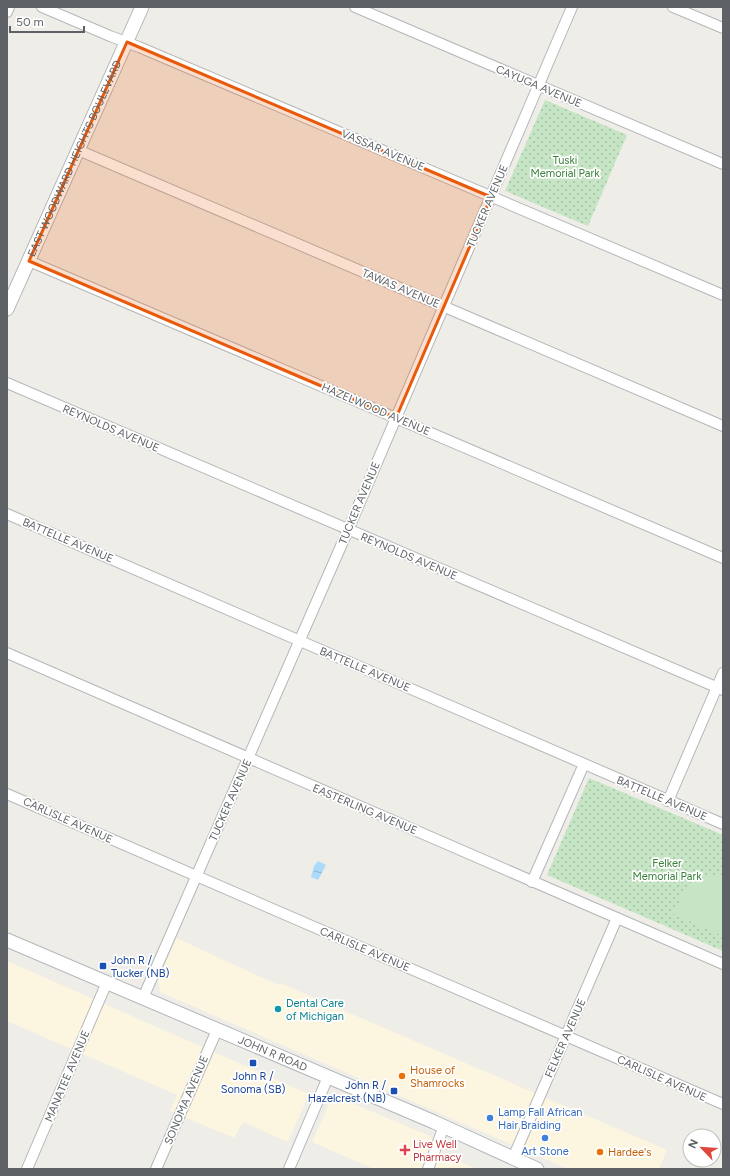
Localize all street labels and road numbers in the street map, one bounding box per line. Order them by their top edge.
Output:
street label: EAST WOODWARD HEIGHTS BOULEVARD [25,58,125,259]
street label: CAYUGA AVENUE [494,62,584,110]
street label: VASSAR AVENUE [339,127,426,174]
street label: TUCKER AVENUE [464,163,511,249]
street label: TAWAS AVENUE [360,266,442,311]
street label: HAZELWOOD AVENUE [319,381,432,438]
street label: REYNOLDS AVENUE [61,402,161,455]
street label: TUCKER AVENUE [336,460,383,546]
street label: BATTELLE AVENUE [20,515,115,565]
street label: REYNOLDS AVENUE [359,530,459,583]
street label: BATTELLE AVENUE [317,644,412,694]
street label: TUCKER AVENUE [207,757,254,843]
street label: BATTELLE AVENUE [614,773,709,823]
street label: EASTERLING AVENUE [311,782,419,837]
street label: CARLISLE AVENUE [21,795,115,846]
street label: CARLISLE AVENUE [318,925,412,974]
street label: FELKER AVENUE [542,997,589,1080]
street label: MANATEE AVENUE [42,1028,93,1124]
street label: JOHN R ROAD [236,1033,310,1074]
street label: CARLISLE AVENUE [615,1053,709,1104]
street label: SONOMA AVENUE [162,1054,211,1147]

